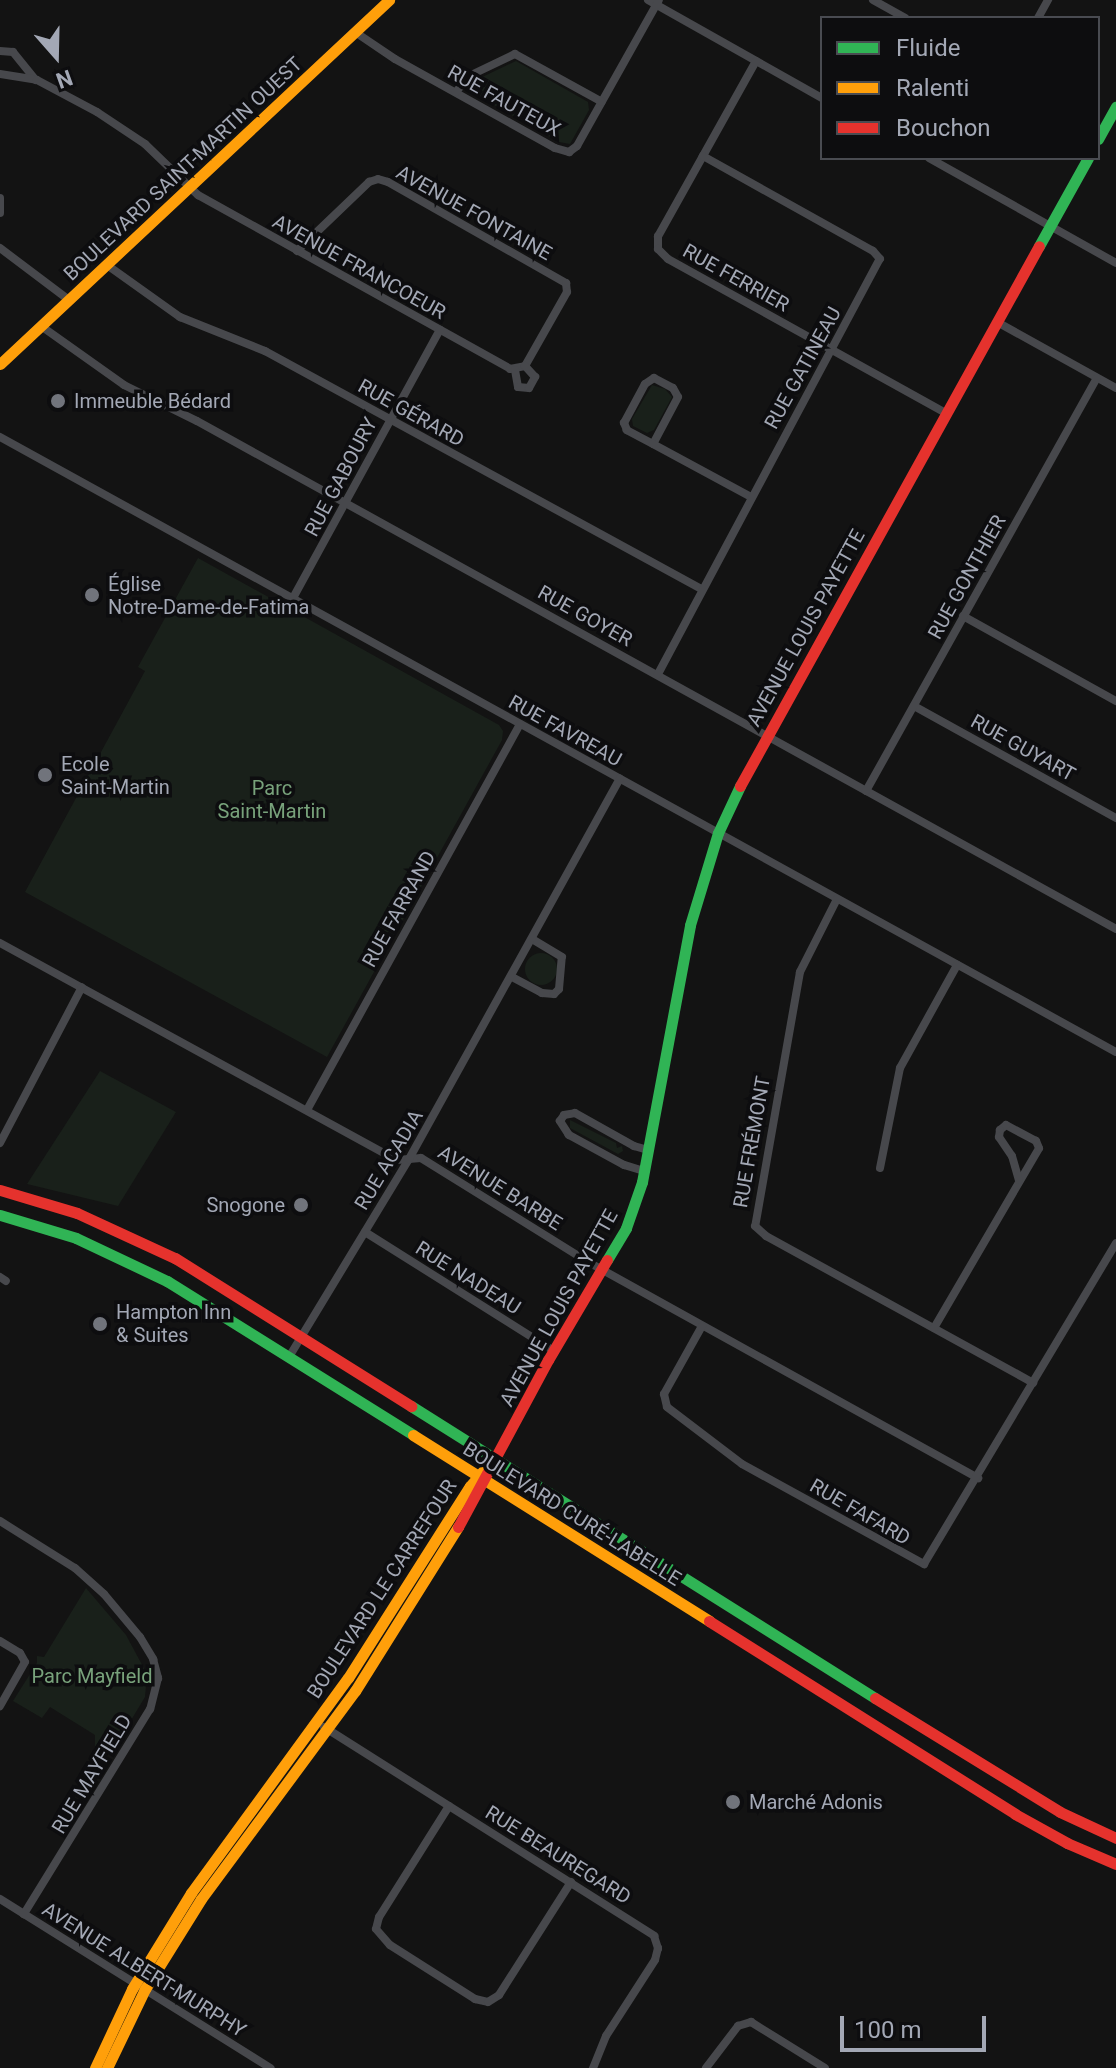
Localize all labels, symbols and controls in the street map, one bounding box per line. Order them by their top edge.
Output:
north arrow [16,16,96,96]
legend [820,16,1100,160]
text: Fluide [896,34,960,62]
street label: BOULEVARD SAINT-MARTIN OUEST [59,52,307,286]
street label: RUE FAUTEUX [443,60,565,142]
text: Ralenti [896,74,969,102]
text: Bouchon [896,114,991,142]
street label: AVENUE FONTAINE [392,160,556,266]
street label: AVENUE FRANCOEUR [268,209,450,325]
street label: RUE FERRIER [679,239,793,317]
street label: RUE GATINEAU [760,303,846,433]
street label: RUE GÉRARD [354,374,468,452]
place label: Immeuble Bédard [74,389,231,413]
marker: Immeuble Bédard [49,392,67,410]
street label: RUE GABOURY [300,413,382,541]
street label: RUE GONTHIER [923,511,1011,643]
street label: AVENUE LOUIS PAYETTE [742,525,870,731]
place label: Église Notre-Dame-de-Fatima [108,572,309,619]
street label: RUE GOYER [534,580,636,652]
marker: Église Notre-Dame-de-Fatima [83,586,101,604]
street label: RUE FAVREAU [504,690,626,772]
street label: RUE GUYART [967,709,1079,787]
place label: Ecole Saint-Martin [61,752,170,799]
marker: Ecole Saint-Martin [36,766,54,784]
park label: Parc Saint-Martin [218,776,326,823]
street label: RUE FARRAND [357,847,441,971]
street label: RUE FRÉMONT [729,1074,775,1210]
street label: RUE ACADIA [350,1106,428,1214]
street label: AVENUE BARBE [434,1140,566,1236]
place label: Snogone [206,1193,285,1217]
marker: Snogone [292,1196,310,1214]
street label: AVENUE LOUIS PAYETTE [495,1205,623,1411]
street label: RUE NADEAU [411,1236,525,1320]
place label: Hampton Inn & Suites [116,1300,231,1347]
marker: Hampton Inn & Suites [91,1315,109,1333]
street label: BOULEVARD CURÉ-LABELLE [458,1437,686,1591]
street label: RUE FAFARD [806,1474,914,1550]
street label: BOULEVARD LE CARREFOUR [302,1475,462,1703]
park label: Parc Mayfield [32,1664,152,1688]
street label: RUE MAYFIELD [47,1710,137,1838]
place label: Marché Adonis [749,1790,883,1814]
marker: Marché Adonis [724,1793,742,1811]
street label: RUE BEAUREGARD [481,1801,635,1909]
street label: AVENUE ALBERT-MURPHY [38,1897,250,2043]
scale bar [844,2000,990,2050]
text: 100 m [854,2016,921,2044]

